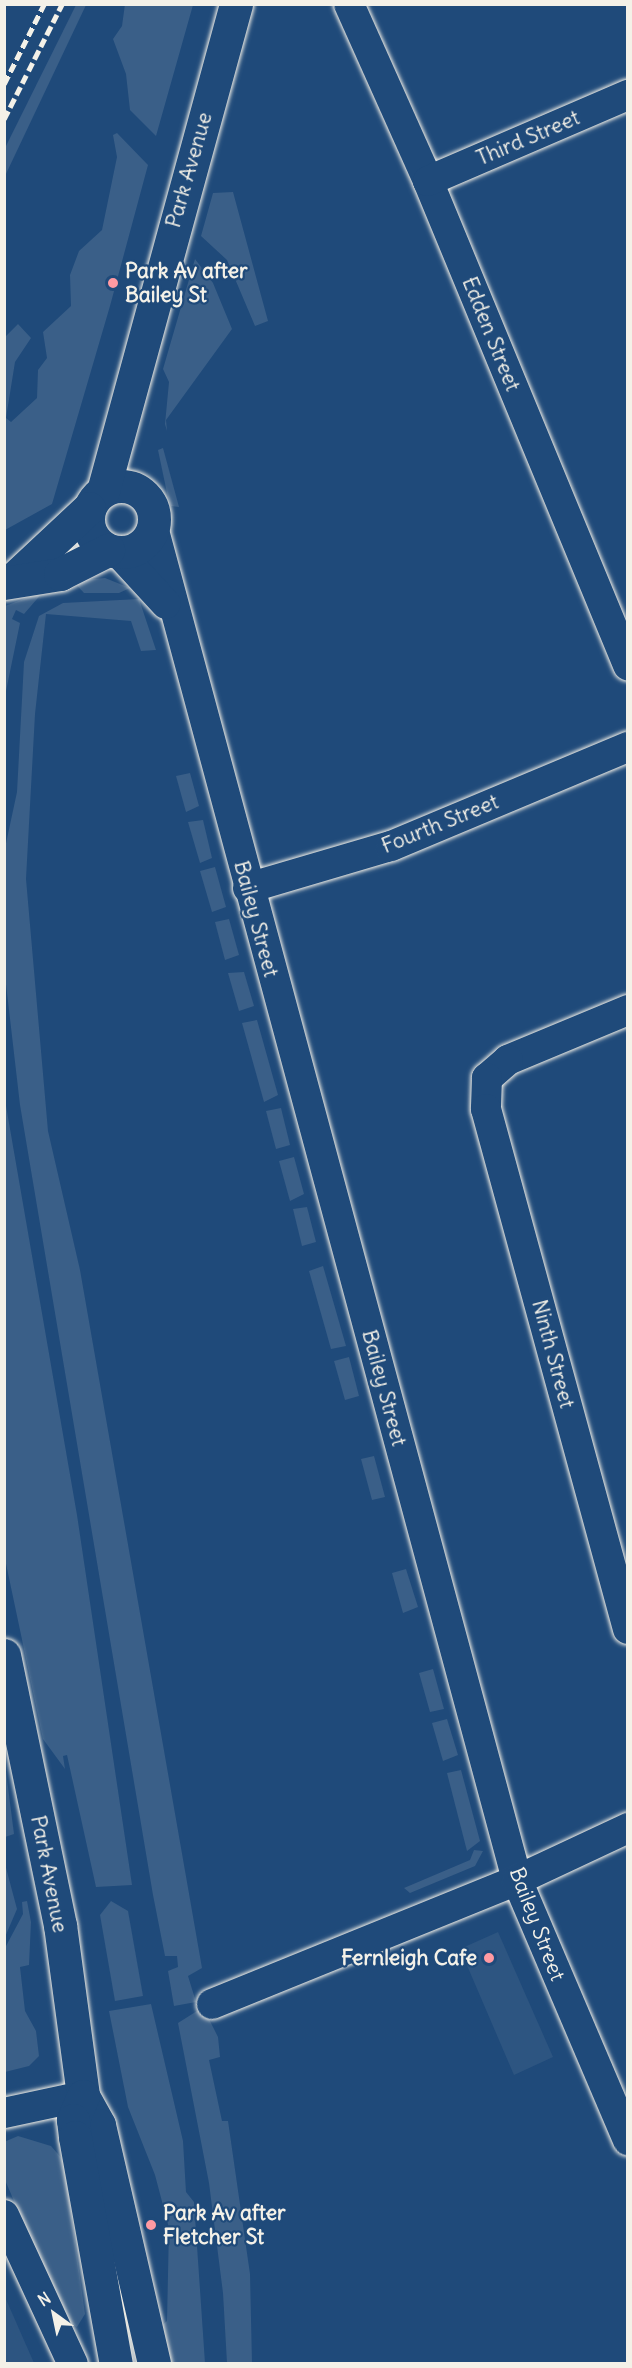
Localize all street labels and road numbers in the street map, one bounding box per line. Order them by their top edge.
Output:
street label: Third Street [473,105,583,171]
street label: Park Avenue [161,109,217,231]
street label: Edden Street [457,273,525,395]
street label: Fourth Street [378,789,502,859]
street label: Bailey Street [228,858,284,980]
street label: Ninth Street [526,1297,580,1411]
street label: Bailey Street [356,1327,412,1449]
street label: Park Avenue [25,1813,73,1935]
street label: Bailey Street [504,1864,570,1984]

